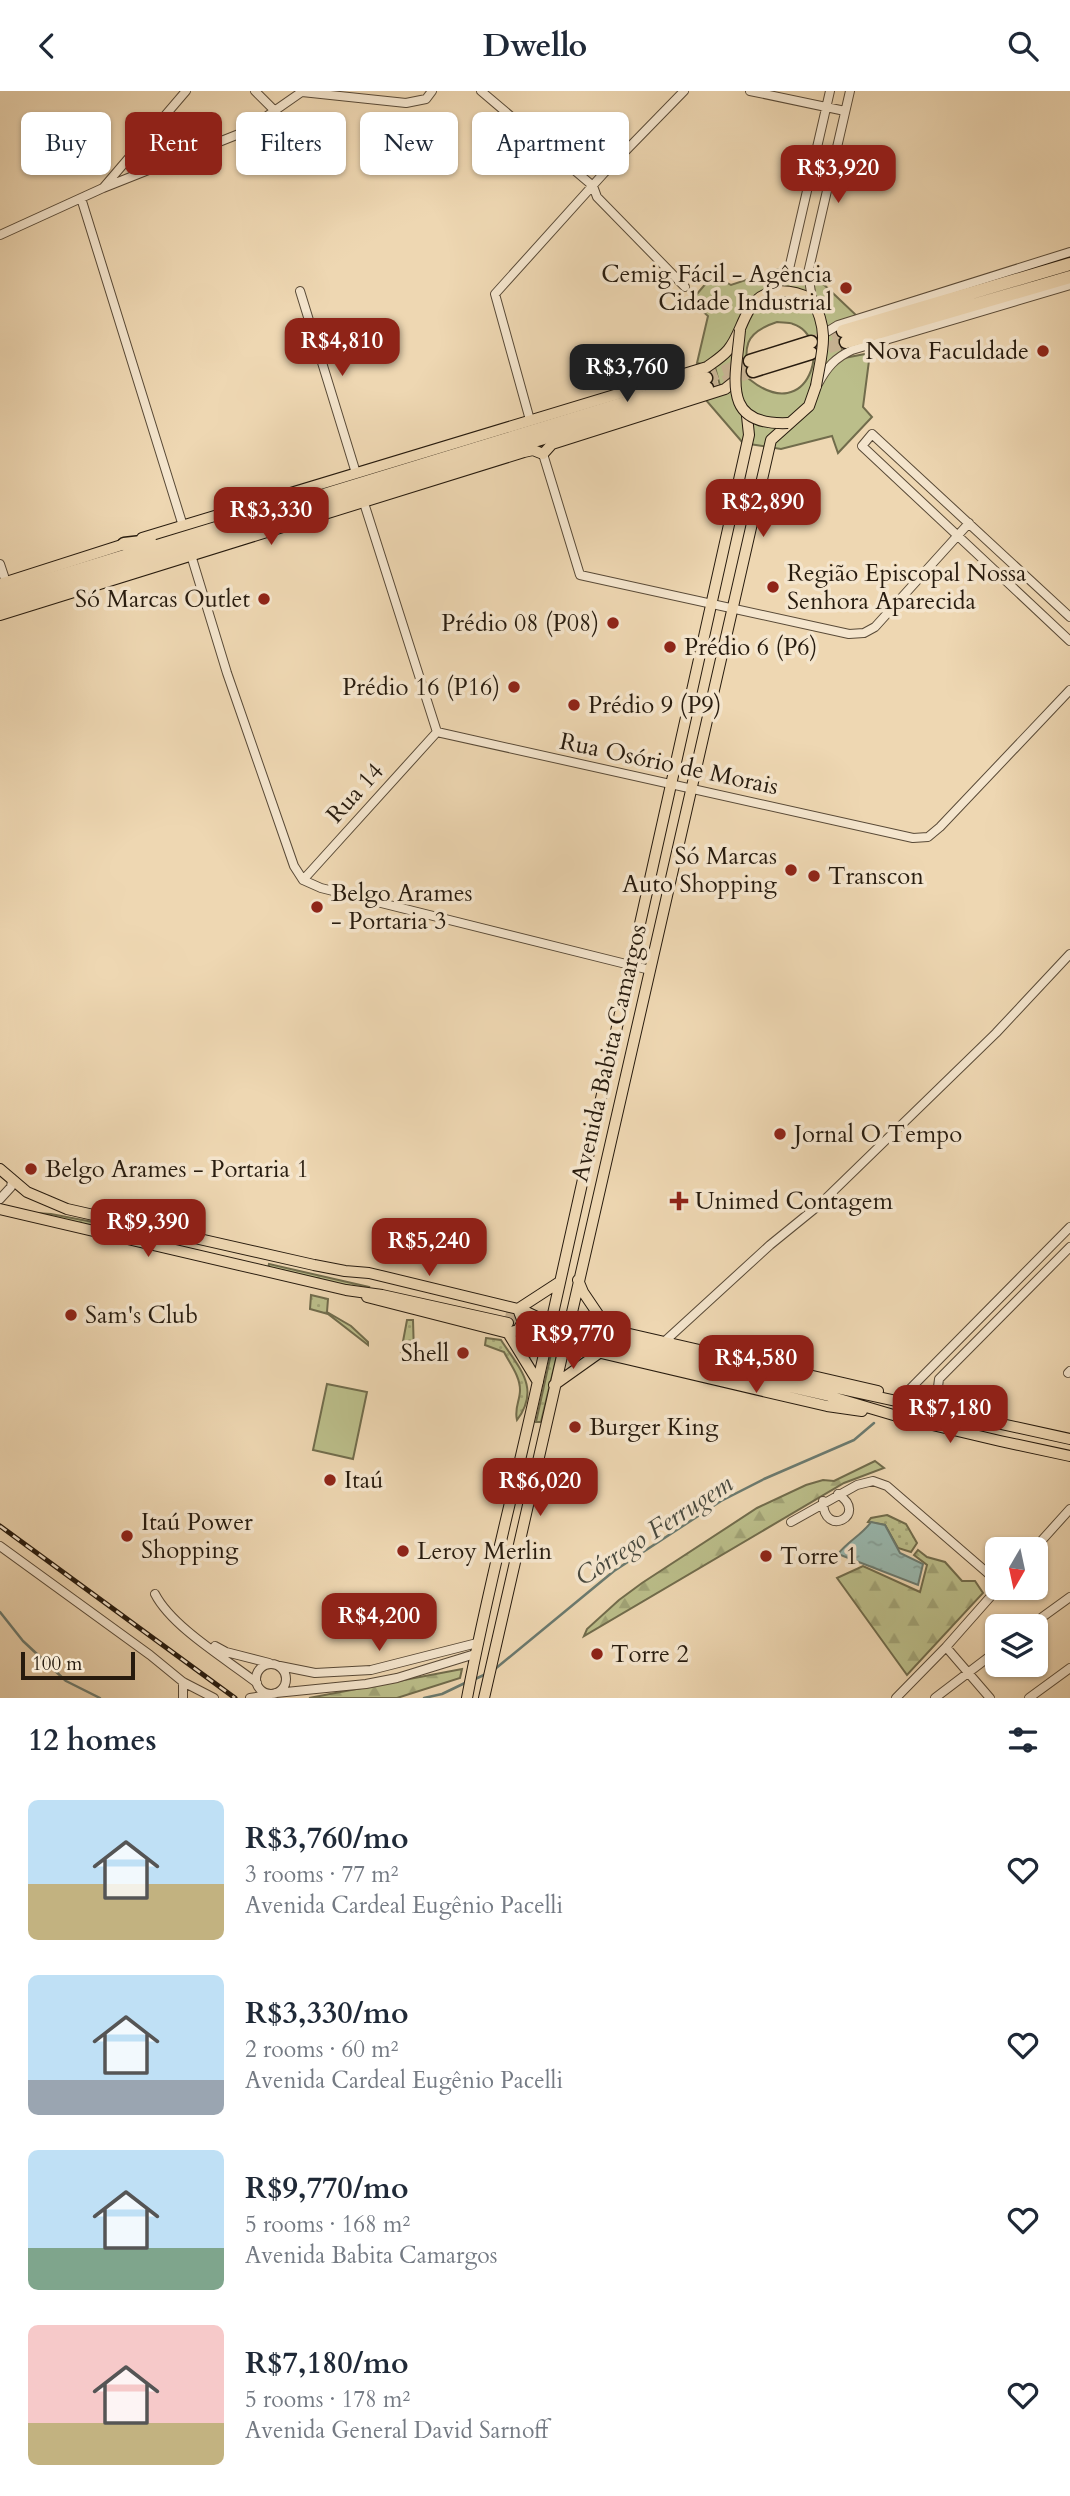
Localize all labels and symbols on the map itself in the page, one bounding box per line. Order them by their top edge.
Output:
pin: R$3,920 [773,145,903,205]
place label: Cemig Fácil - Agência Cidade Industrial [601,258,833,319]
marker: Cemig Fácil - Agência Cidade Industrial [838,280,854,296]
pin: R$4,810 [277,319,407,378]
place label: Nova Faculdade [866,335,1029,368]
marker: Nova Faculdade [1035,343,1051,359]
pin: R$3,760 [562,345,692,404]
pin: R$2,890 [698,479,828,539]
pin: R$3,330 [206,487,336,547]
place label: Região Episcopal Nossa Senhora Aparecida [787,557,1027,618]
marker: Região Episcopal Nossa Senhora Aparecida [765,579,781,595]
place label: Só Marcas Outlet [75,583,250,616]
marker: Só Marcas Outlet [256,591,272,607]
place label: Prédio 08 (P08) [441,607,599,640]
marker: Prédio 08 (P08) [605,615,621,631]
place label: Prédio 6 (P6) [684,631,817,664]
marker: Prédio 6 (P6) [662,639,678,655]
place label: Prédio 16 (P16) [342,671,500,704]
marker: Prédio 16 (P16) [506,679,522,695]
place label: Prédio 9 (P9) [588,689,721,722]
marker: Prédio 9 (P9) [566,697,582,713]
street label: Rua Osório de Morais [557,725,781,803]
street label: Rua 14 [319,756,391,830]
place label: Só Marcas Auto Shopping [622,840,778,901]
place label: Transcon [828,860,924,893]
marker: Só Marcas Auto Shopping [783,862,799,878]
marker: Transcon [806,868,822,884]
place label: Belgo Arames - Portaria 3 [331,877,473,938]
marker: Belgo Arames - Portaria 3 [309,899,325,915]
street label: Avenida Babita Camargos [563,921,655,1185]
place label: Jornal O Tempo [791,1118,962,1151]
marker: Jornal O Tempo [772,1126,788,1142]
place label: Belgo Arames - Portaria 1 [45,1153,309,1186]
marker: Belgo Arames - Portaria 1 [23,1161,39,1177]
place label: Unimed Contagem [695,1185,894,1218]
marker: Unimed Contagem [669,1191,689,1211]
pin: R$9,390 [83,1199,213,1259]
pin: R$5,240 [364,1219,494,1278]
place label: Sam's Club [85,1299,198,1332]
marker: Sam's Club [63,1307,79,1323]
pin: R$9,770 [508,1311,638,1371]
pin: R$4,580 [691,1335,821,1395]
place label: Shell [401,1337,449,1370]
marker: Shell [455,1345,471,1361]
pin: R$7,180 [885,1385,1015,1445]
place label: Burger King [589,1411,719,1444]
marker: Burger King [567,1419,583,1435]
pin: R$6,020 [475,1459,605,1518]
place label: Itaú [344,1464,383,1497]
water label: Córrego Ferrugem [568,1466,740,1594]
marker: Itaú [322,1472,338,1488]
place label: Itaú Power Shopping [141,1506,253,1567]
marker: Itaú Power Shopping [119,1528,135,1544]
place label: Leroy Merlin [417,1535,552,1568]
north arrow [985,1537,1048,1599]
place label: Torre 1 [780,1540,858,1573]
marker: Leroy Merlin [395,1543,411,1559]
marker: Torre 1 [758,1548,774,1564]
pin: R$4,200 [314,1593,444,1653]
place label: Torre 2 [611,1638,689,1671]
marker: Torre 2 [589,1646,605,1662]
scale bar [21,1649,135,1681]

